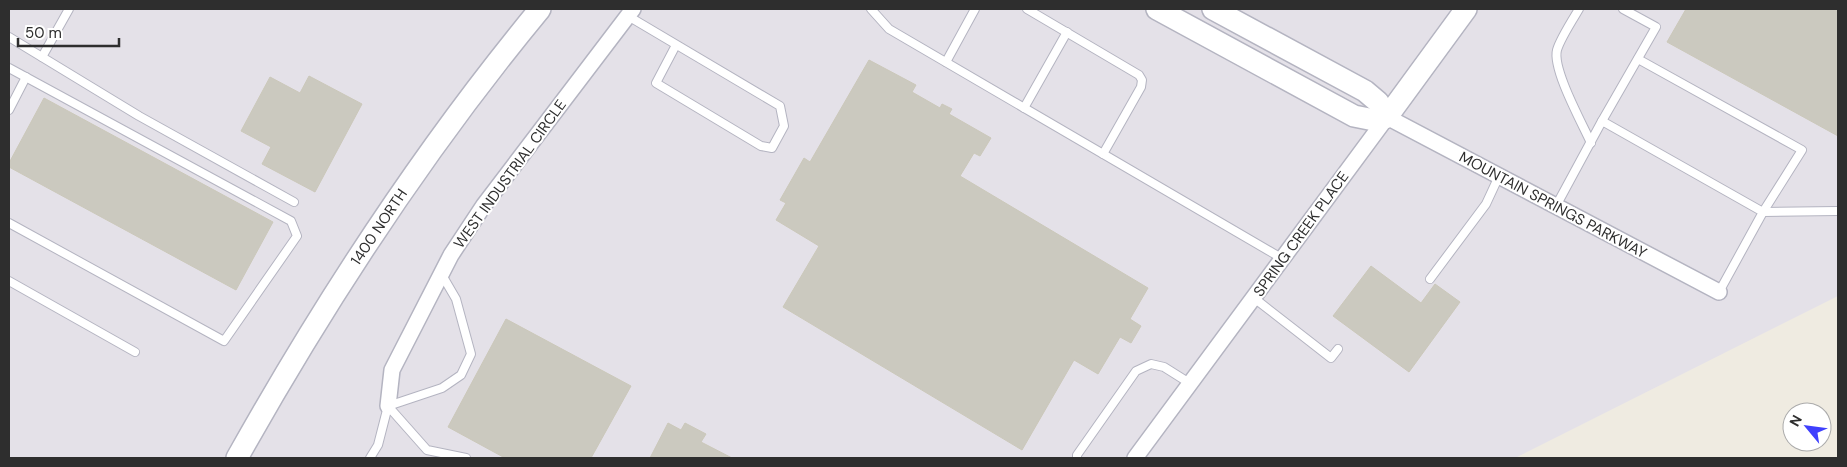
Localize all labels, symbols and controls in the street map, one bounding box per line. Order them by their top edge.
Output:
scale bar [18,15,119,47]
text: 50 m [25,23,62,43]
street label: WEST INDUSTRIAL CIRCLE [449,96,571,252]
street label: MOUNTAIN SPRINGS PARKWAY [1456,147,1651,263]
street label: SPRING CREEK PLACE [1249,167,1353,301]
street label: 1400 NORTH [346,185,412,269]
north arrow [1782,402,1832,452]
text: N [1785,412,1806,430]

